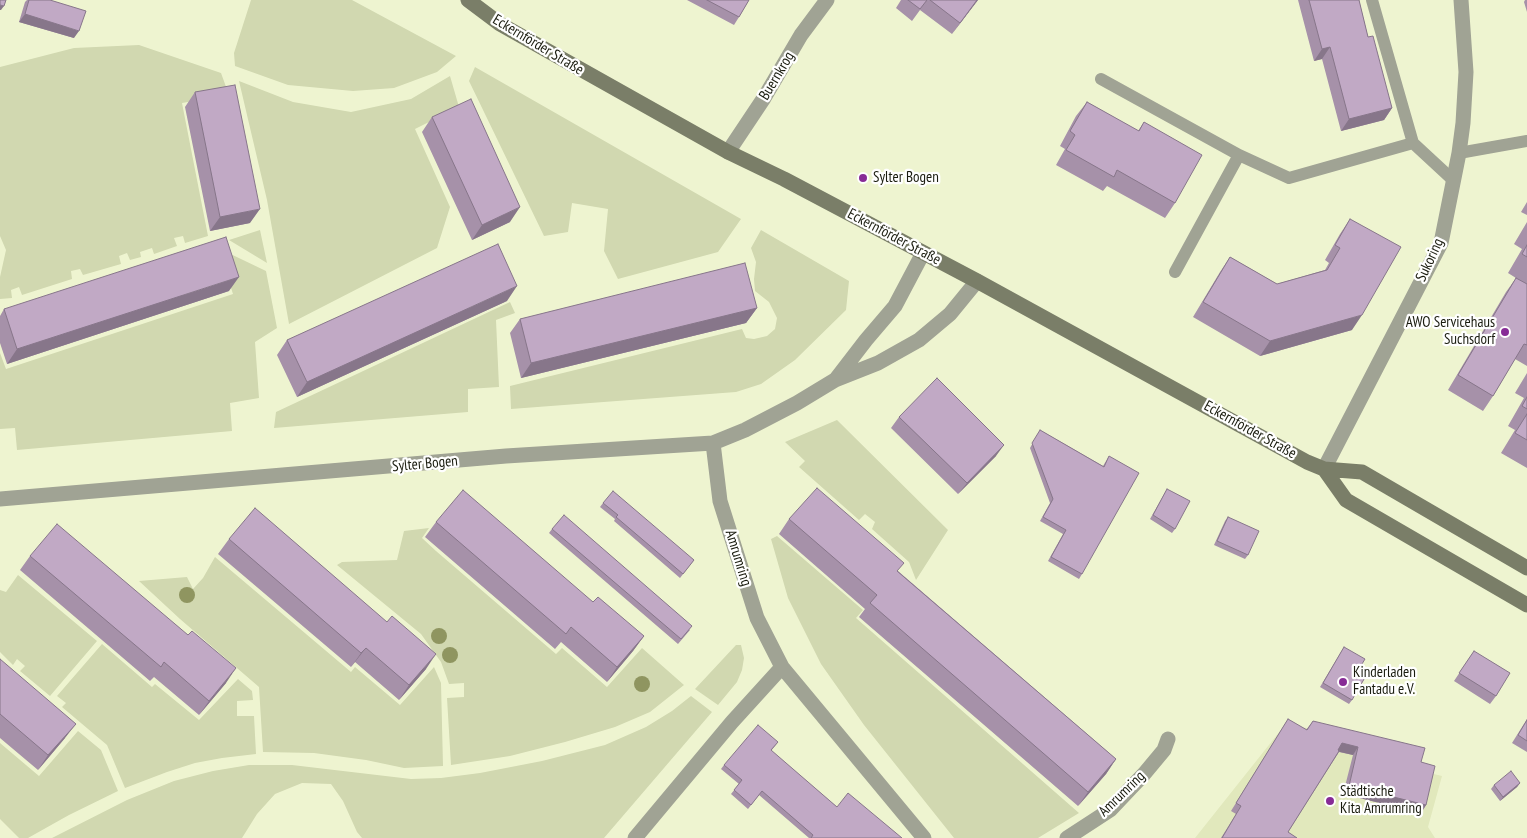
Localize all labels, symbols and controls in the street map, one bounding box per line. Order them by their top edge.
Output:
street label: Eckernförder Straße [489,11,587,79]
street label: Buernkrog [756,48,798,104]
place label: Sylter Bogen [873,169,939,187]
marker: Sylter Bogen [857,172,869,184]
street label: Eckernförder Straße [844,205,944,269]
street label: Sukoring [1412,236,1448,284]
place label: AWO Servicehaus Suchsdorf [1406,314,1495,349]
marker: AWO Servicehaus Suchsdorf [1499,326,1511,338]
street label: Eckernförder Straße [1201,397,1299,463]
street label: Sylter Bogen [391,452,459,476]
street label: Amrumring [721,528,755,588]
place label: Kinderladen Fantadu e.V. [1353,664,1416,699]
marker: Kinderladen Fantadu e.V. [1337,676,1349,688]
street label: Amrumring [1095,767,1149,821]
place label: Städtische Kita Amrumring [1340,783,1422,818]
marker: Städtische Kita Amrumring [1324,795,1336,807]

